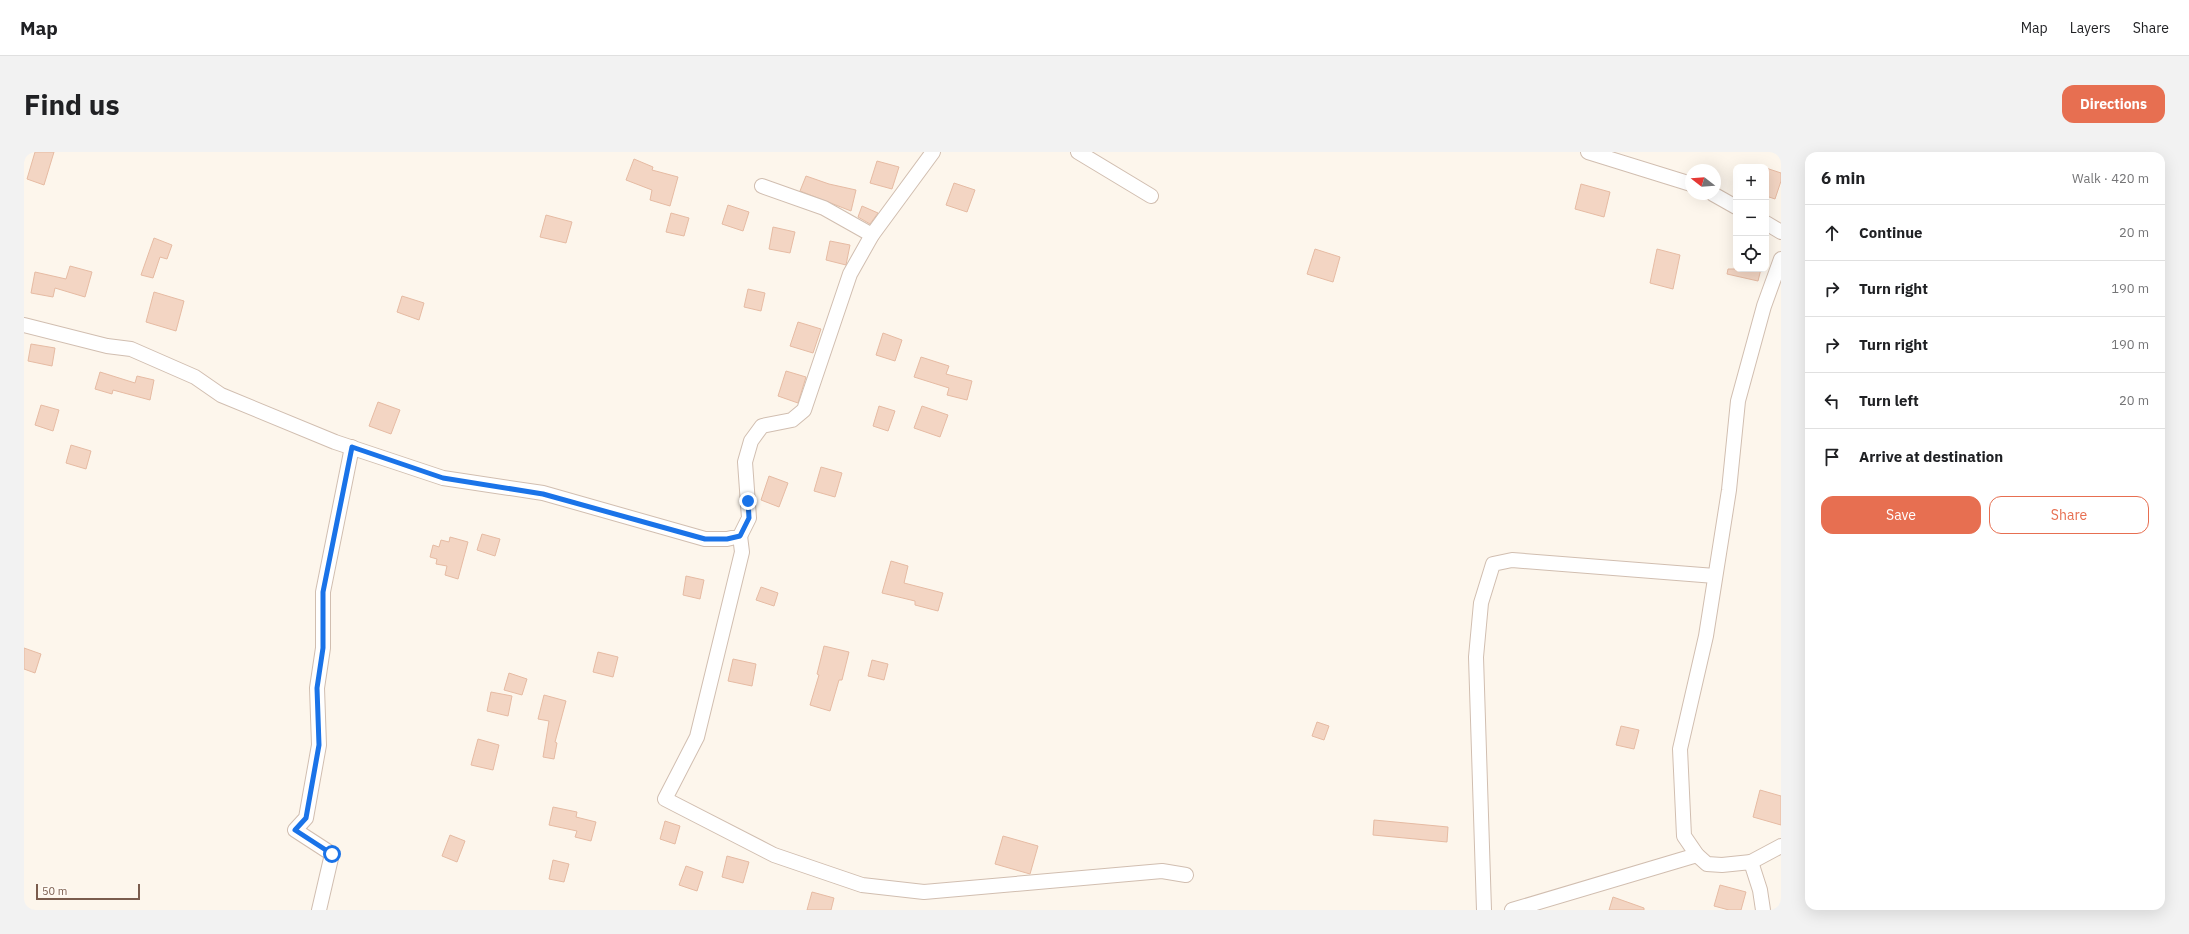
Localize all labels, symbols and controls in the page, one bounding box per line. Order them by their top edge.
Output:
text: Map [20,16,58,40]
text: Map [2021,19,2048,37]
text: Layers [2070,19,2111,37]
text: Share [2133,19,2169,37]
button: Directions [2062,85,2165,123]
text: Find us [24,86,120,123]
north arrow [1685,164,1721,200]
map controls [1733,164,1769,272]
button: + [1733,164,1769,200]
text: 6 min [1821,167,1865,189]
text: Walk · 420 m [2072,170,2149,187]
button: − [1733,200,1769,236]
icon: ahead [1821,222,1843,244]
text: Continue [1859,223,1923,242]
text: 20 m [2119,224,2149,241]
button: locate [1733,236,1769,272]
icon: right [1821,278,1843,300]
text: Turn right [1859,279,1928,298]
text: 190 m [2111,280,2149,297]
icon: right [1821,334,1843,356]
text: Turn right [1859,335,1928,354]
text: 190 m [2111,336,2149,353]
icon: left [1821,390,1843,412]
text: Turn left [1859,391,1919,410]
text: 20 m [2119,392,2149,409]
icon: arrive [1821,446,1843,468]
text: Arrive at destination [1859,447,2003,466]
route end [739,492,757,510]
button: Save [1821,496,1981,534]
button: Share [1989,496,2149,534]
route start [323,845,341,863]
scale bar [36,882,140,901]
text: 50 m [42,884,67,898]

